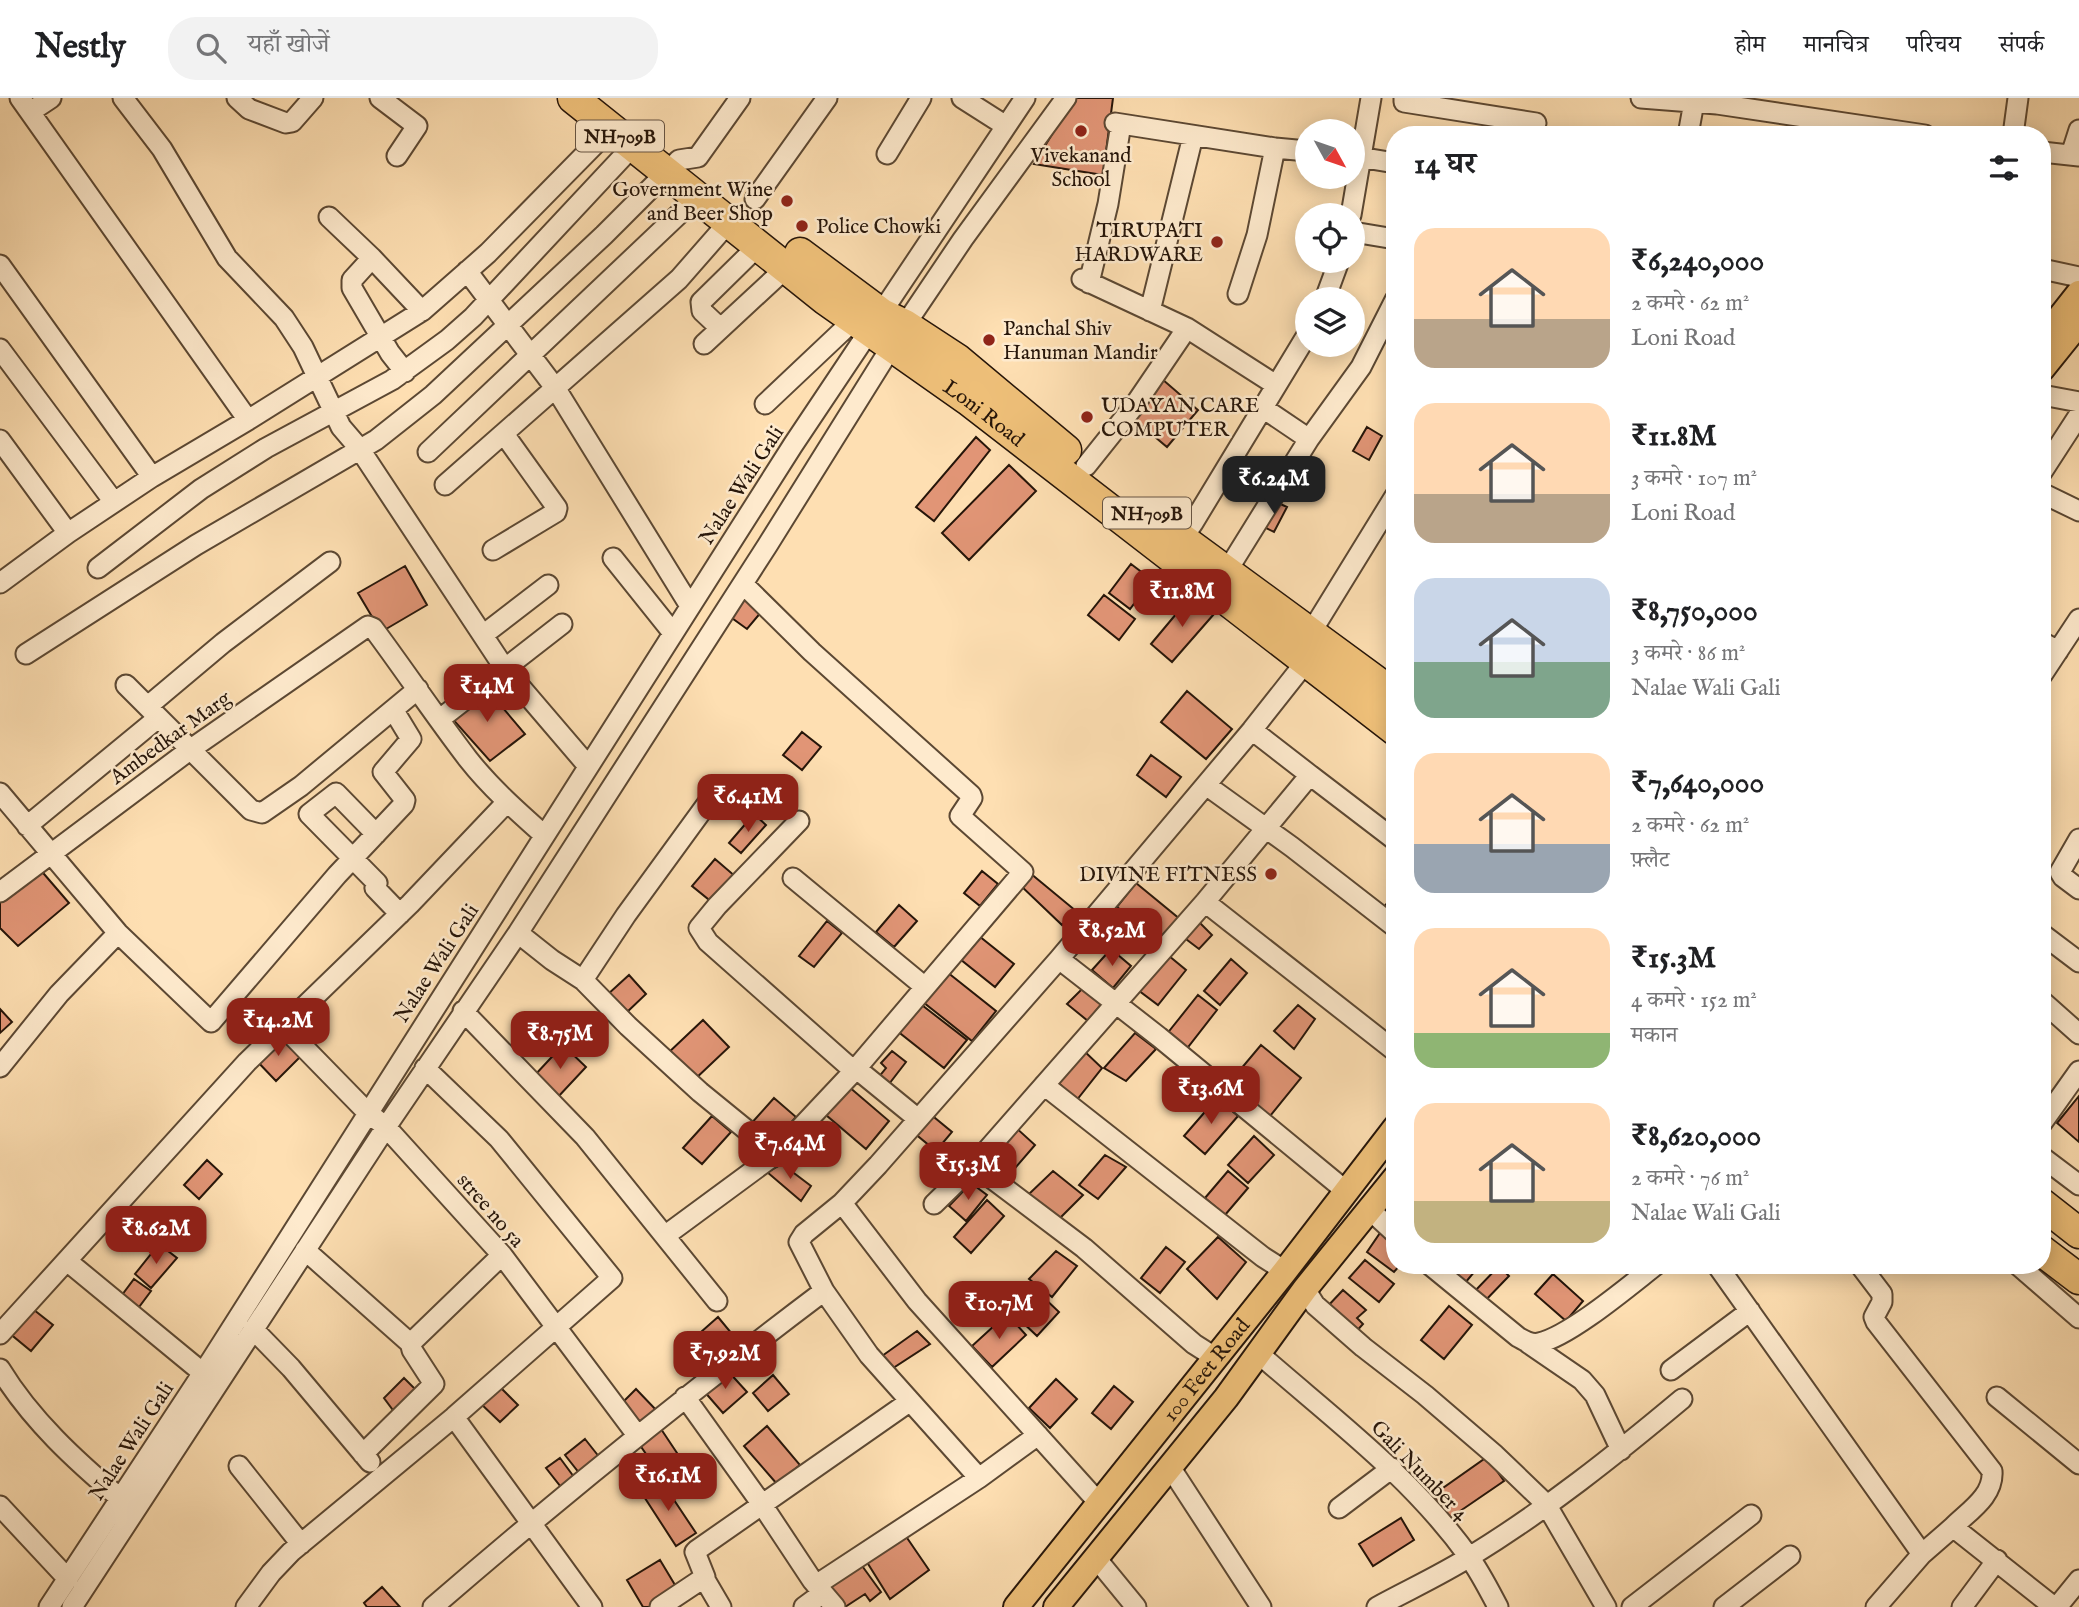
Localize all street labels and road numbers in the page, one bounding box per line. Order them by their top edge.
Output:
road number: NH709B [576,120,664,152]
street label: Loni Road [937,375,1030,454]
street label: Nalae Wali Gali [694,421,791,550]
road number: NH709B [1103,498,1191,528]
street label: Ambedkar Marg [104,685,237,792]
street label: Nalae Wali Gali [389,899,486,1028]
street label: stree no 5a [450,1168,530,1254]
street label: 100 Feet Road [1158,1313,1257,1428]
street label: Nalae Wali Gali [84,1377,181,1506]
street label: Gali Number 4 [1364,1415,1474,1528]

